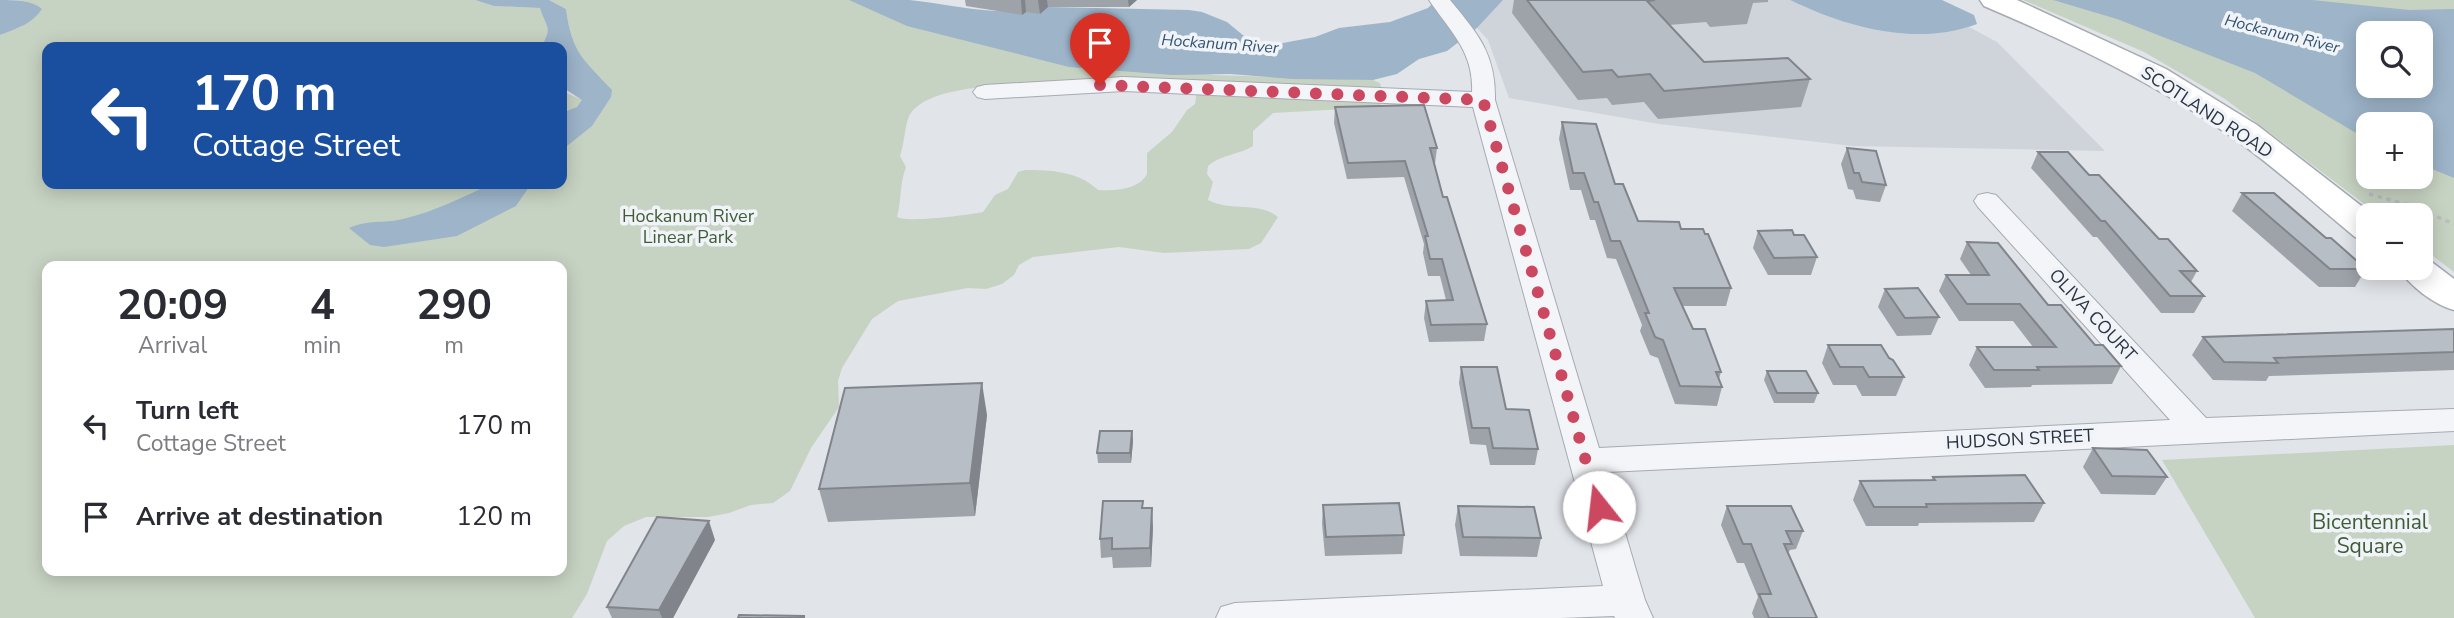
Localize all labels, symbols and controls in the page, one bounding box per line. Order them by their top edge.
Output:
water label: Hockanum River [2222,9,2343,59]
pin [1070,13,1130,85]
map controls [2356,21,2433,280]
button: search [2356,21,2433,98]
icon: arrive [1081,24,1119,62]
water label: Hockanum River [1161,29,1281,59]
text: 170 m [192,60,336,127]
street label: SCOTLAND ROAD [2137,60,2277,164]
icon: left [77,70,168,161]
button: + [2356,112,2433,189]
text: Cottage Street [192,124,400,167]
button: − [2356,203,2433,280]
park label: Hockanum River Linear Park [622,204,755,249]
street label: OLIVA COURT [2044,263,2142,367]
text: 20:09 [117,277,228,334]
text: 4 [310,277,335,334]
text: 290 [416,277,492,334]
text: Arrival [138,330,207,361]
text: min [303,330,341,361]
text: m [444,330,464,361]
text: Turn left [136,393,239,428]
icon: left [77,407,115,445]
text: 170 m [456,408,532,443]
street label: HUDSON STREET [1945,423,2095,455]
text: Cottage Street [136,428,286,459]
position arrow [1562,470,1636,544]
icon: arrive [77,498,115,536]
text: Arrive at destination [136,499,383,534]
text: 120 m [456,499,532,534]
park label: Bicentennial Square [2312,508,2429,560]

